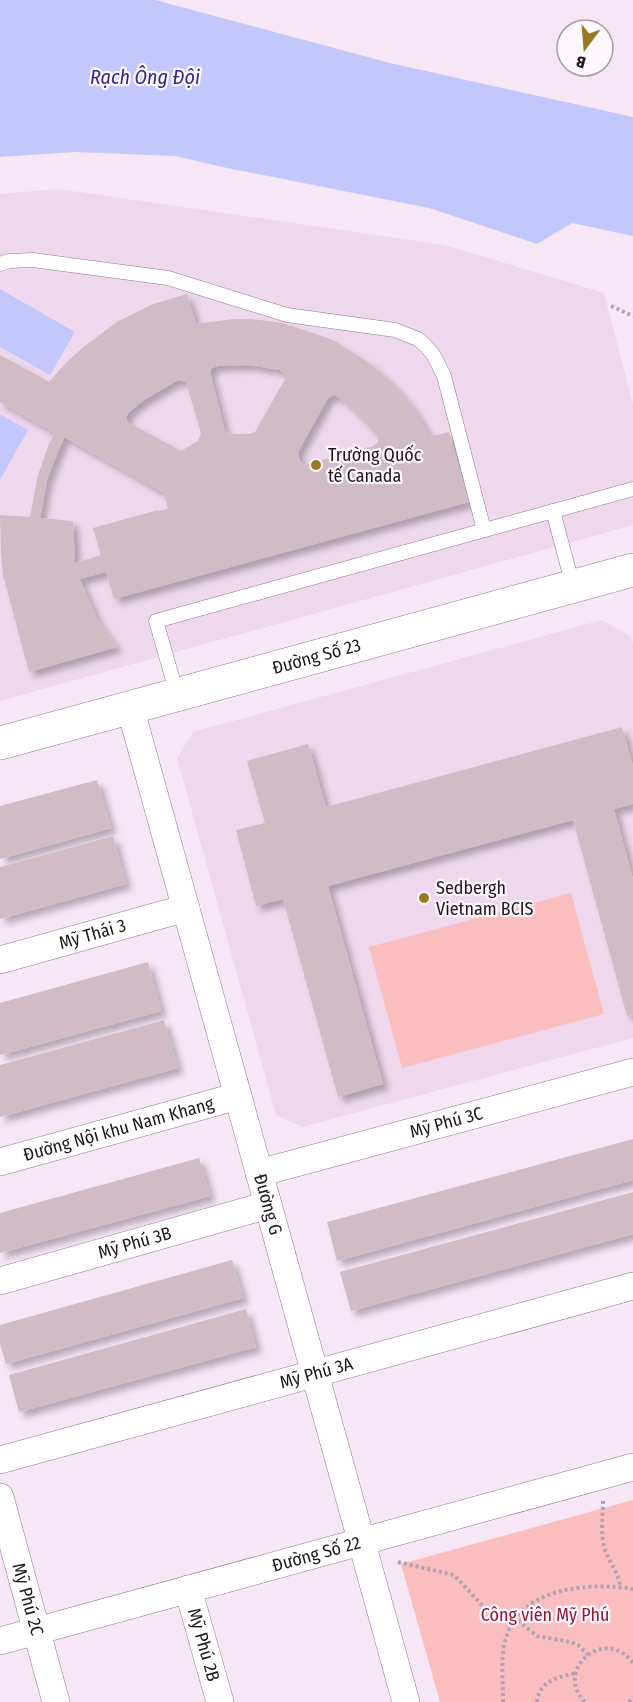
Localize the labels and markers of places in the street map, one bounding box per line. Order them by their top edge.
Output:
place label: Trường Quốc tế Canada [328,444,422,487]
marker: Trường Quốc tế Canada [309,458,323,472]
place label: Sedbergh Vietnam BCIS [436,877,534,920]
marker: Sedbergh Vietnam BCIS [417,891,431,905]

